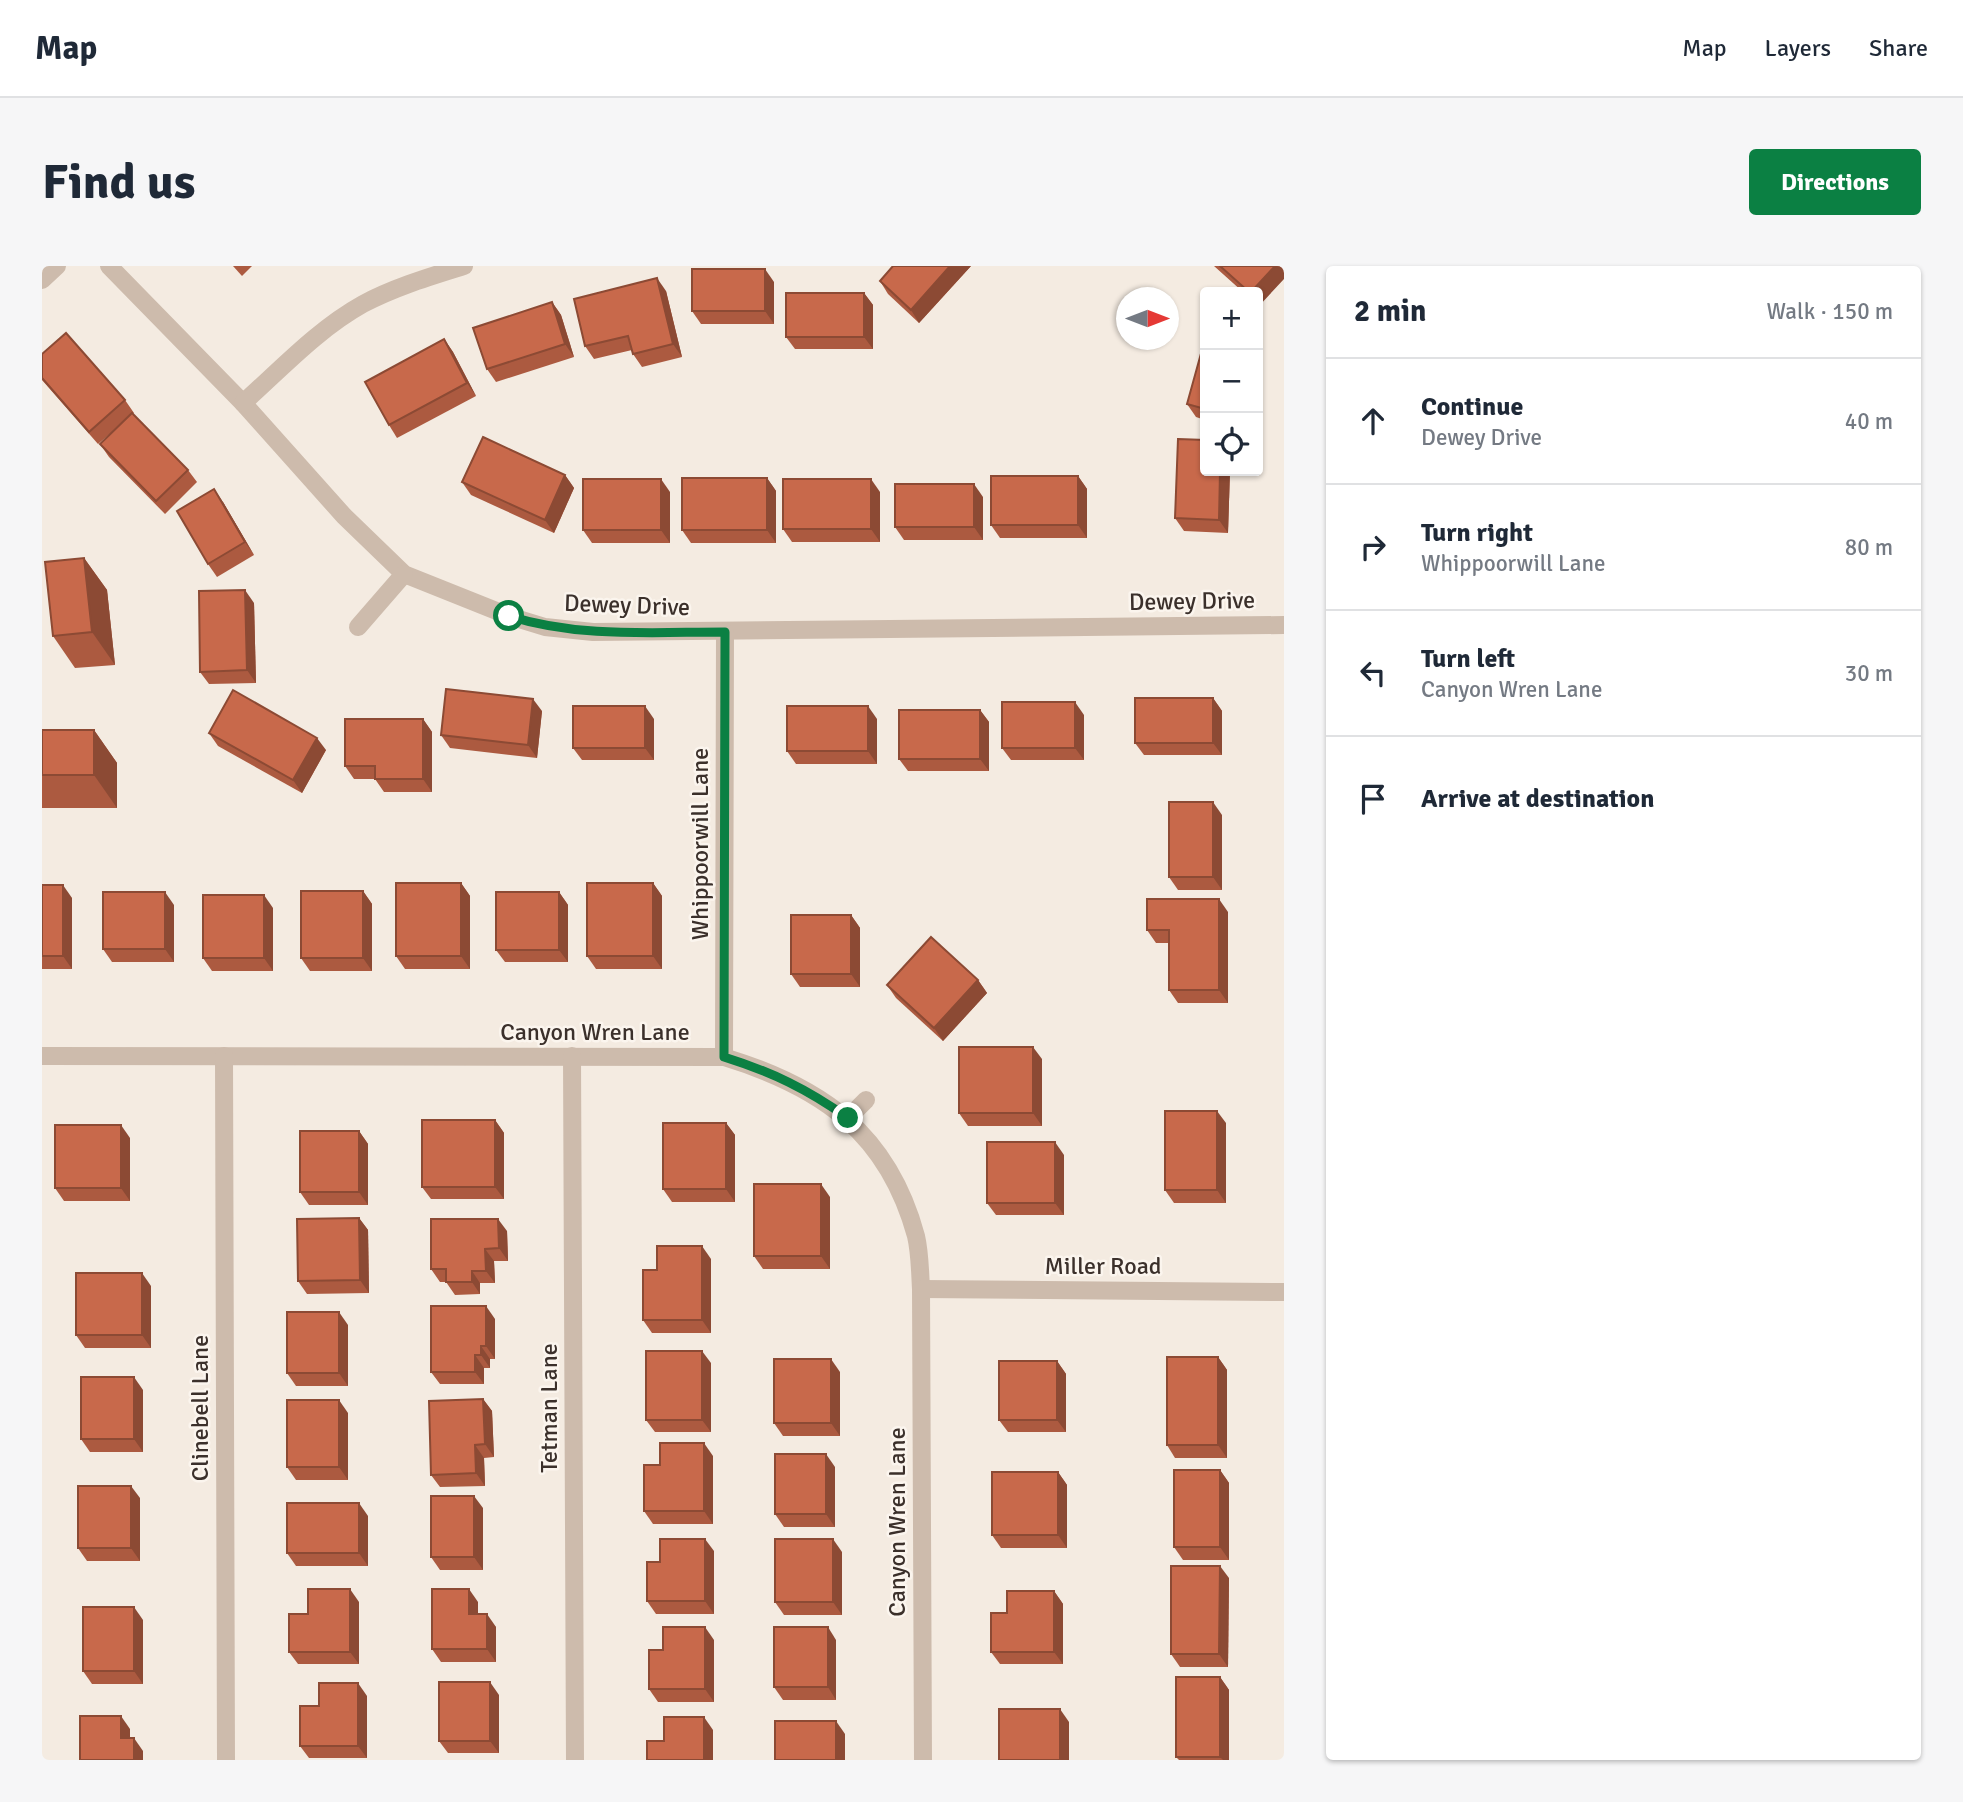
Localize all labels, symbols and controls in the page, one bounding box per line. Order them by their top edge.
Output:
text: Map [35,28,97,69]
text: Map [1682,33,1727,63]
text: Layers [1765,33,1831,63]
text: Share [1869,33,1928,63]
button: Directions [1749,149,1921,215]
text: Find us [42,152,195,212]
north arrow [1116,287,1179,350]
map controls [1200,287,1263,476]
button: + [1200,287,1263,350]
text: 2 min [1354,293,1426,330]
text: Walk · 150 m [1767,297,1893,326]
button: − [1200,350,1263,413]
text: Continue [1421,391,1523,423]
icon: ahead [1354,402,1392,440]
text: 40 m [1845,407,1893,436]
button: locate [1200,413,1263,476]
text: Dewey Drive [1421,423,1542,452]
text: Turn right [1421,517,1533,549]
icon: right [1354,528,1392,566]
text: 80 m [1845,533,1893,562]
text: Whippoorwill Lane [1421,549,1606,578]
street label: Dewey Drive [1129,585,1255,617]
street label: Dewey Drive [563,588,691,622]
route start [493,600,524,631]
text: Turn left [1421,643,1515,675]
icon: left [1354,654,1392,692]
text: 30 m [1845,659,1893,688]
text: Canyon Wren Lane [1421,675,1602,704]
street label: Whippoorwill Lane [685,748,715,940]
icon: arrive [1354,780,1392,818]
text: Arrive at destination [1421,783,1654,815]
street label: Canyon Wren Lane [500,1017,690,1047]
route end [832,1102,863,1133]
street label: Miller Road [1045,1251,1161,1281]
street label: Clinebell Lane [185,1335,215,1481]
street label: Tetman Lane [534,1343,564,1473]
street label: Canyon Wren Lane [882,1427,912,1617]

